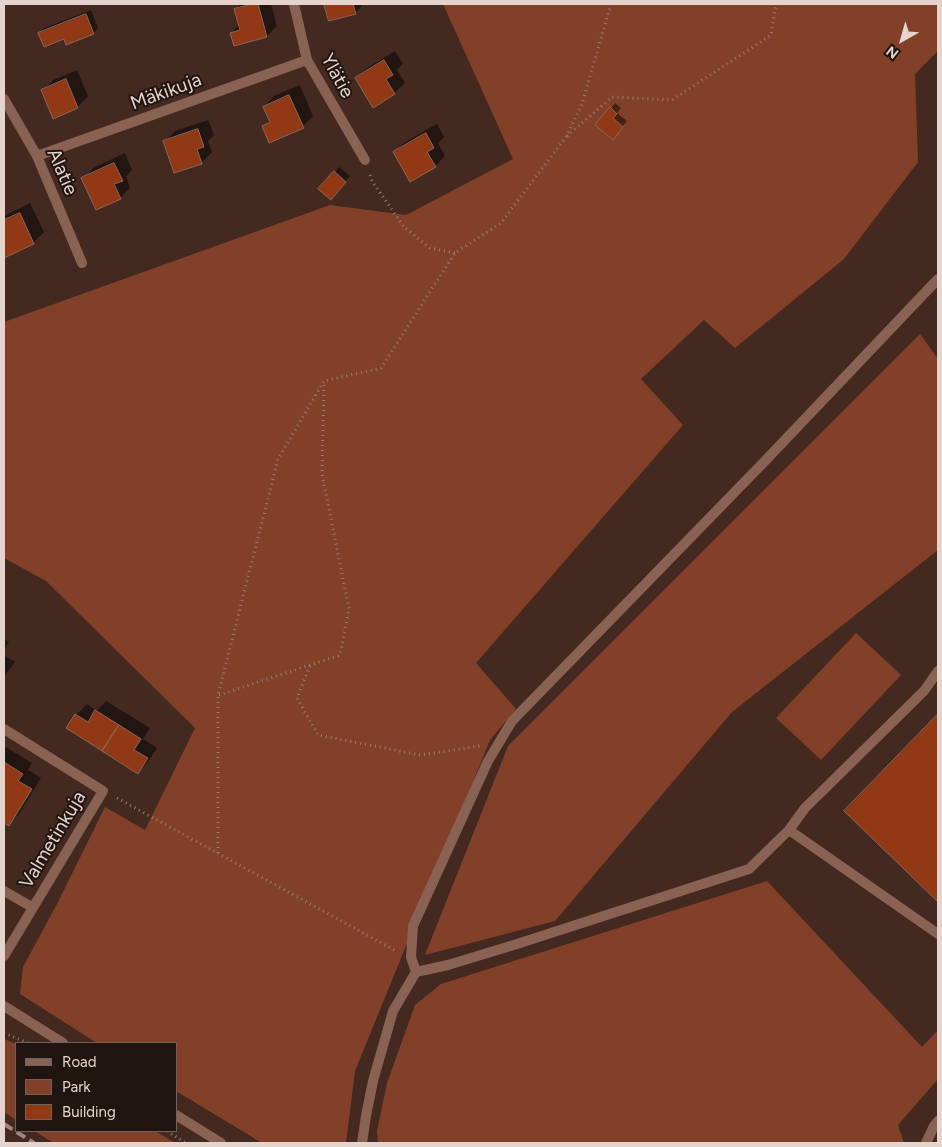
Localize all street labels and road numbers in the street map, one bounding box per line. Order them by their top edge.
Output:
street label: Ylätie [316,50,358,102]
street label: Mäkikuja [127,69,205,115]
street label: Alatie [42,145,82,199]
street label: Valmetinkuja [15,787,91,893]

